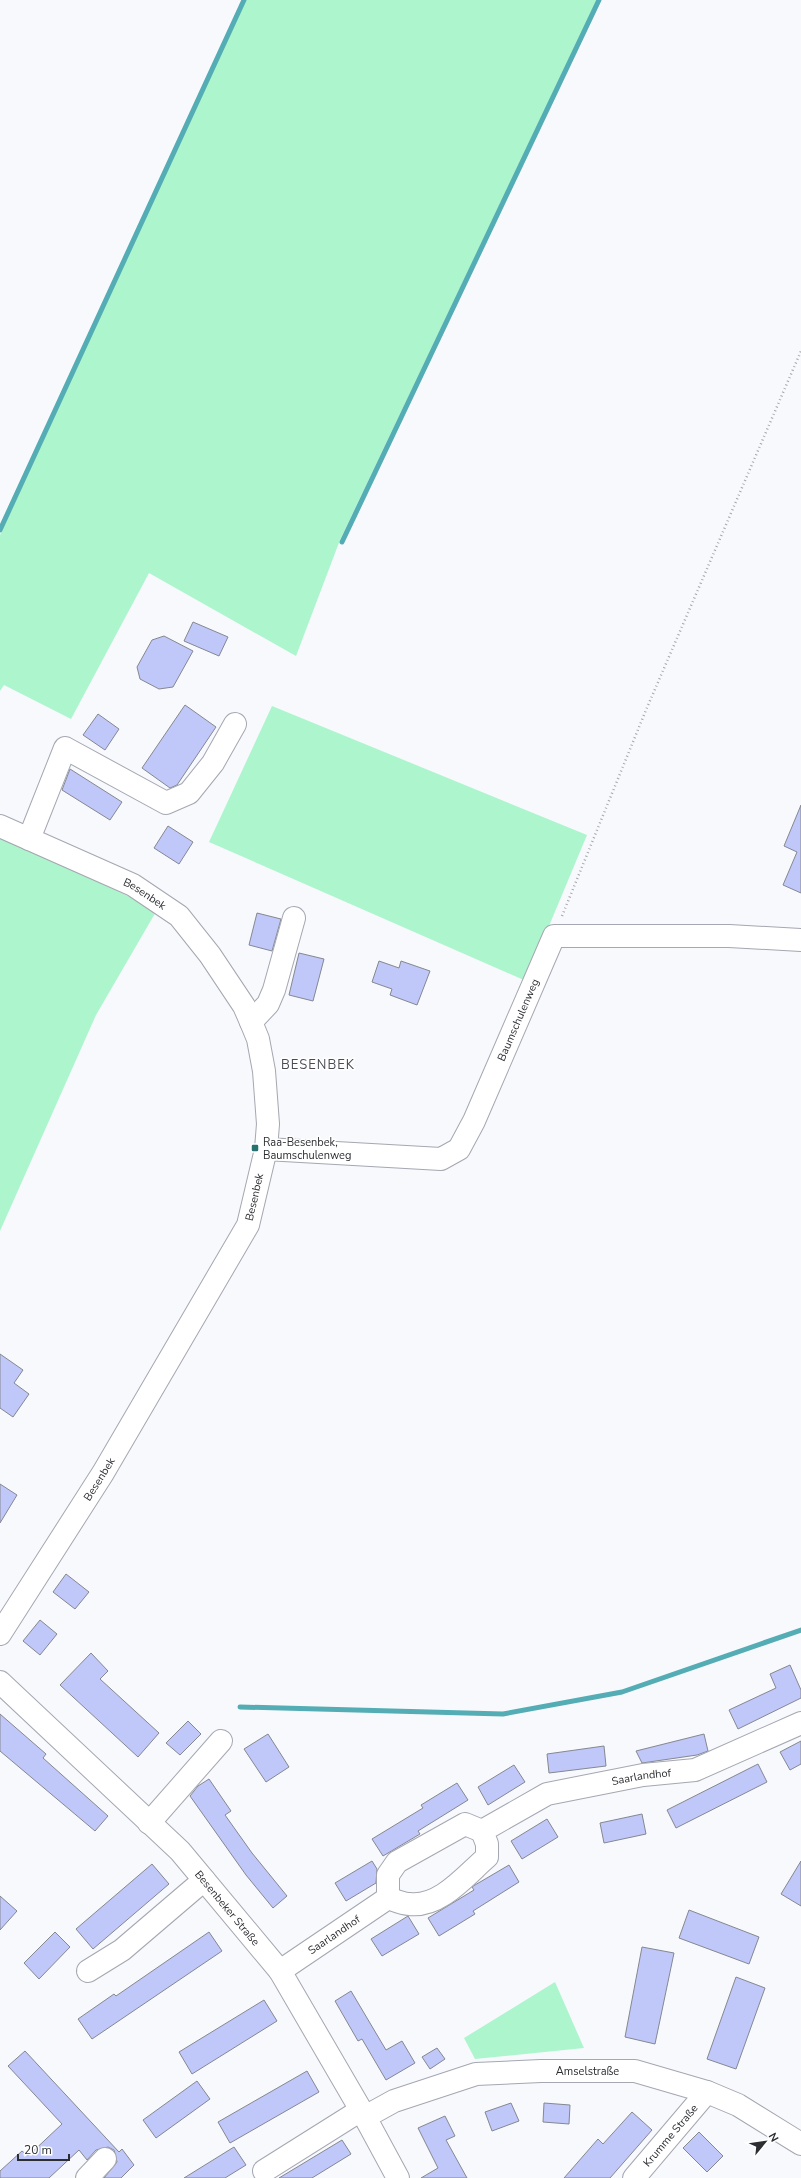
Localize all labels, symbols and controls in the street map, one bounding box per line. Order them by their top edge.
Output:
street label: Besenbek [121,875,169,914]
street label: Baumschulenweg [494,976,543,1063]
district label: BESENBEK [281,1056,355,1074]
place label: Raa-Besenbek, Baumschulenweg [263,1135,351,1163]
marker: Raa-Besenbek, Baumschulenweg [250,1143,260,1153]
street label: Besenbek [242,1171,267,1222]
street label: Besenbek [80,1454,119,1504]
street label: Saarlandhof [610,1765,672,1789]
street label: Besenbeker Straße [191,1867,263,1949]
street label: Saarlandhof [305,1912,364,1958]
street label: Amselstraße [556,2064,619,2079]
street label: Krumme Straße [640,2101,702,2170]
north arrow [745,2122,785,2162]
text: N [765,2130,782,2145]
scale bar [18,2136,69,2162]
text: 20 m [24,2142,52,2158]

